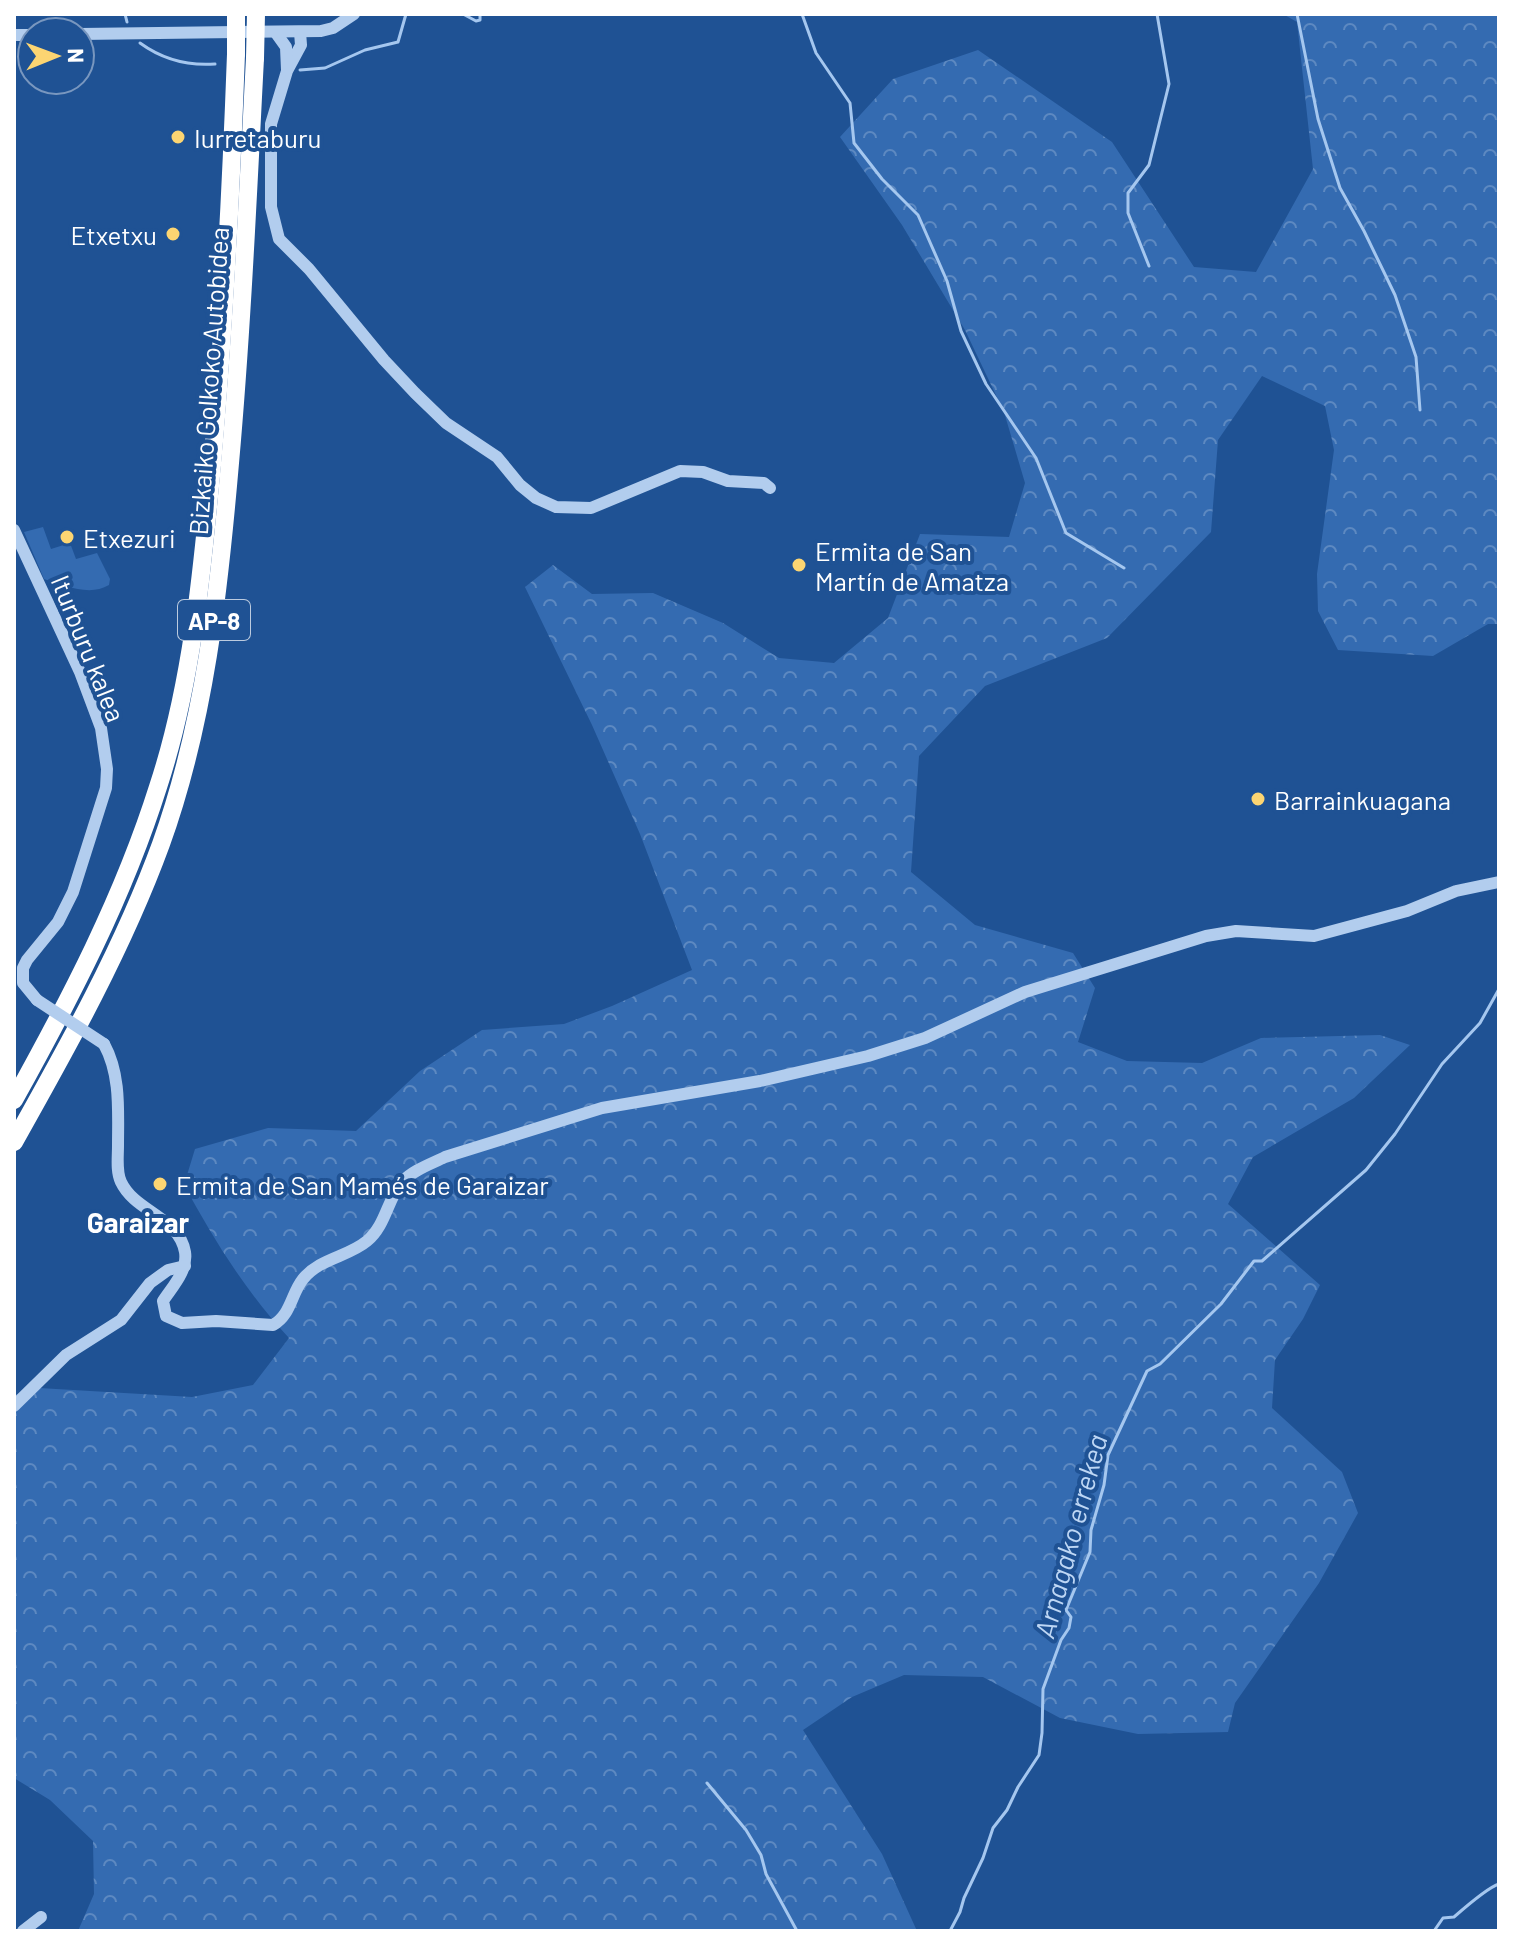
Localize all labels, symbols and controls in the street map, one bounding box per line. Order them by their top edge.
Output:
north arrow [16,16,96,96]
text: N [64,48,90,63]
place label: Iurretaburu [194,122,321,153]
marker: Iurretaburu [169,128,187,146]
place label: Etxetxu [70,219,157,250]
marker: Etxetxu [164,225,182,243]
street label: Bizkaiko Golkoko Autobidea [182,226,234,536]
place label: Etxezuri [83,522,176,553]
marker: Etxezuri [58,528,76,546]
place label: Ermita de San Martín de Amatza [815,535,1009,596]
marker: Ermita de San Martín de Amatza [790,556,808,574]
street label: Iturburu kalea [46,570,132,726]
road number: AP-8 [178,600,250,640]
place label: Barrainkuagana [1274,784,1451,815]
marker: Barrainkuagana [1249,790,1267,808]
place label: Ermita de San Mamés de Garaizar [176,1169,549,1200]
marker: Ermita de San Mamés de Garaizar [151,1175,169,1193]
district label: Garaizar [87,1205,190,1239]
water label: Arnagako errekea [1026,1430,1114,1642]

